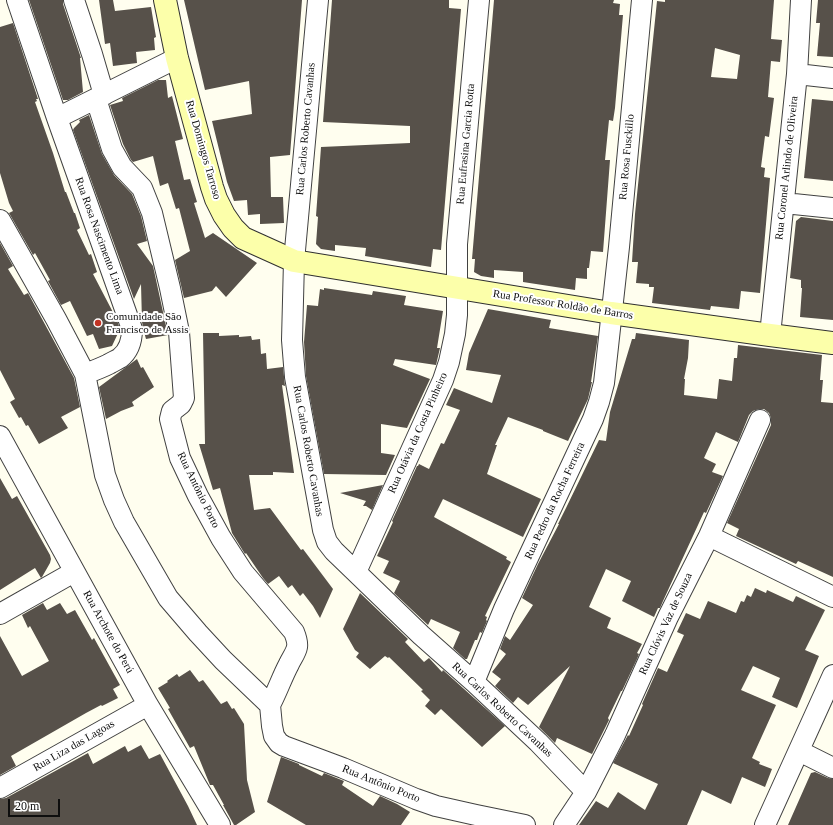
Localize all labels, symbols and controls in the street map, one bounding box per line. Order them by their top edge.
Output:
street label: Rua Carlos Roberto Cavanhas [294,62,318,196]
street label: Rua Eufrasina Garcia Rotta [454,83,478,205]
street label: Rua Coronel Arlindo de Oliveira [773,95,801,241]
street label: Rua Domingos Tarroso [183,99,223,201]
street label: Rua Rosa Fusckillo [617,114,637,200]
street label: Rua Rosa Nascimento Lima [72,176,126,296]
street label: Rua Professor Roldão de Barros [492,287,634,323]
place label: Comunidade São Francisco de Assis [106,310,188,336]
marker: Comunidade São Francisco de Assis [93,318,103,328]
street label: Rua Otávia da Costa Pinheiro [385,371,451,495]
street label: Rua Carlos Roberto Cavanhas [290,384,326,518]
street label: Rua Pedro da Rocha Ferreira [522,440,588,562]
street label: Rua Antônio Porto [174,450,222,530]
street label: Rua Clóvis Vaz de Souza [637,571,695,677]
street label: Rua Archote do Perú [80,588,136,676]
street label: Rua Carlos Roberto Cavanhas [449,660,555,760]
street label: Rua Liza das Lagoas [31,717,117,775]
street label: Rua Antônio Porto [340,762,422,806]
scale bar [10,791,62,817]
text: 20 m [15,799,39,813]

